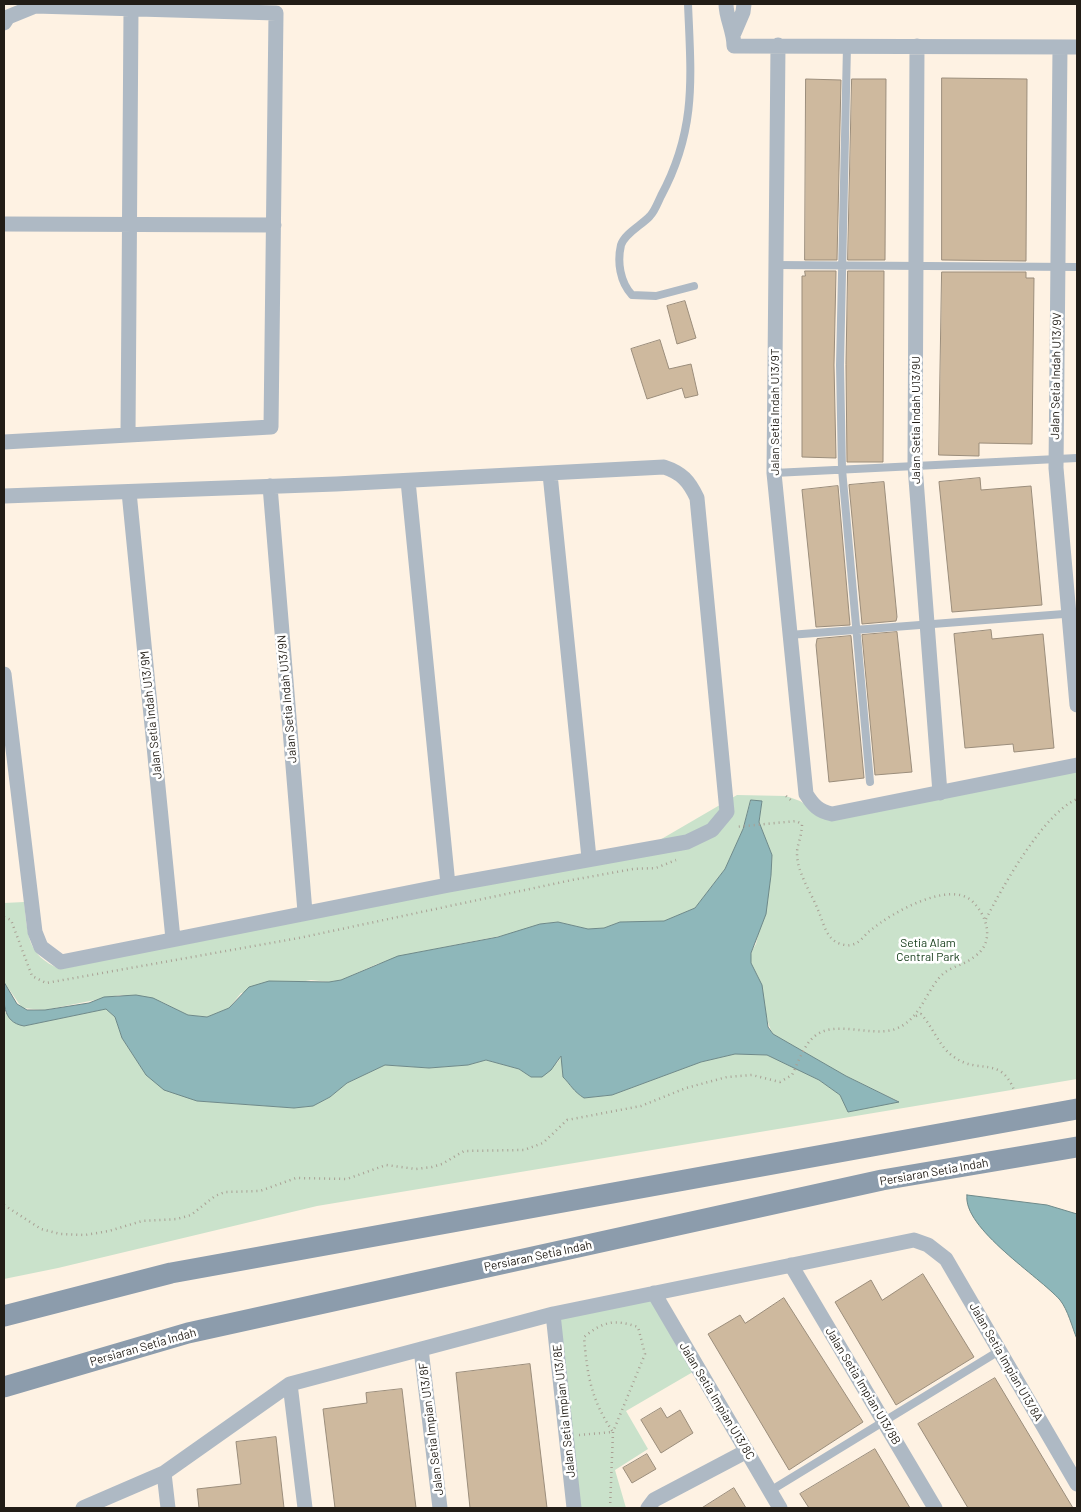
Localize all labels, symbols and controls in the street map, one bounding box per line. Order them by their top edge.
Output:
street label: Jalan Setia Indah U13/9V [1048,312,1064,440]
street label: Jalan Setia Indah U13/9T [768,348,782,476]
street label: Jalan Setia Indah U13/9U [909,356,923,484]
street label: Jalan Setia Indah U13/9N [274,634,300,764]
street label: Jalan Setia Indah U13/9M [137,650,165,780]
park label: Setia Alam Central Park [896,936,960,964]
street label: Persiaran Setia Indah [879,1155,989,1189]
street label: Persiaran Setia Indah [483,1238,593,1274]
street label: Jalan Setia Impian U13/8A [966,1300,1046,1424]
street label: Persiaran Setia Indah [88,1325,198,1369]
street label: Jalan Setia Impian U13/8B [822,1325,904,1447]
street label: Jalan Setia Impian U13/8C [676,1340,758,1462]
street label: Jalan Setia Impian U13/8E [550,1343,578,1479]
street label: Jalan Setia Impian U13/8F [416,1362,446,1496]

